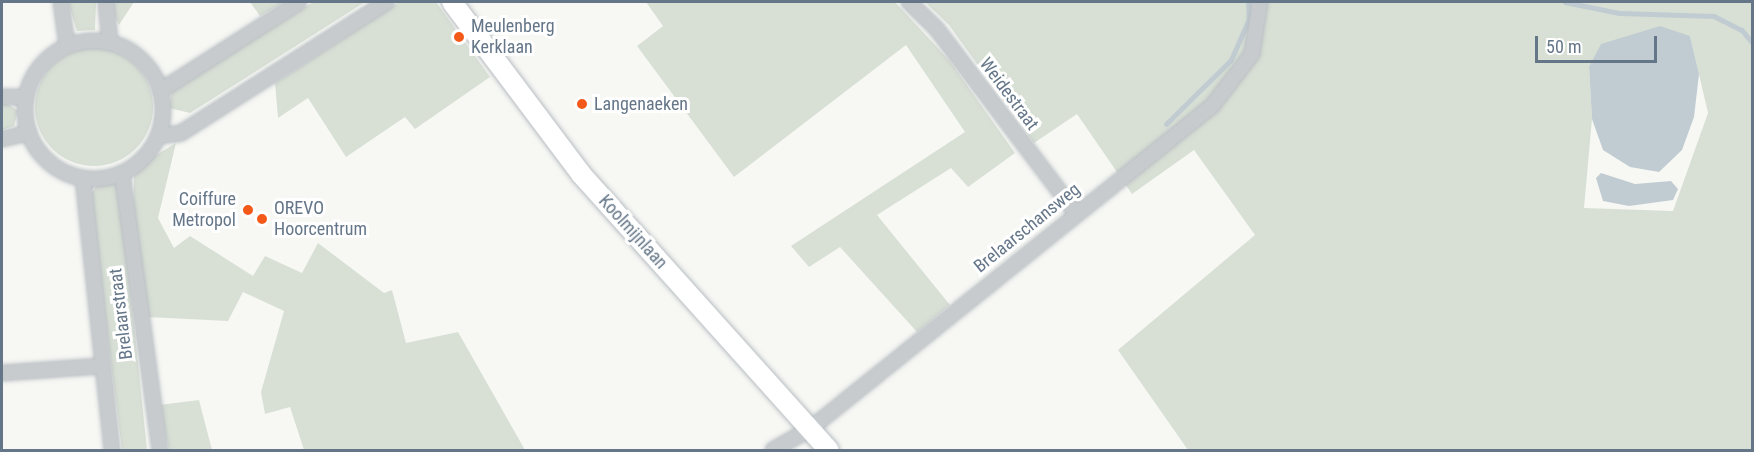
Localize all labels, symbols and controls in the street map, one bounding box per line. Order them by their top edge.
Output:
place label: Meulenberg Kerklaan [471,16,555,58]
scale bar [1538,24,1660,62]
marker: Meulenberg Kerklaan [452,30,466,44]
text: 50 m [1546,36,1581,57]
street label: Weidestraat [975,54,1043,134]
place label: Langenaeken [594,93,688,115]
marker: Langenaeken [575,97,589,111]
street label: Brelaarschansweg [970,179,1084,277]
place label: Coiffure Metropol [172,189,236,232]
street label: Koolmijnlaan [594,190,672,274]
place label: OREVO Hoorcentrum [274,198,367,240]
marker: Coiffure Metropol [241,203,255,217]
marker: OREVO Hoorcentrum [255,212,269,226]
street label: Brelaarstraat [105,267,137,361]

